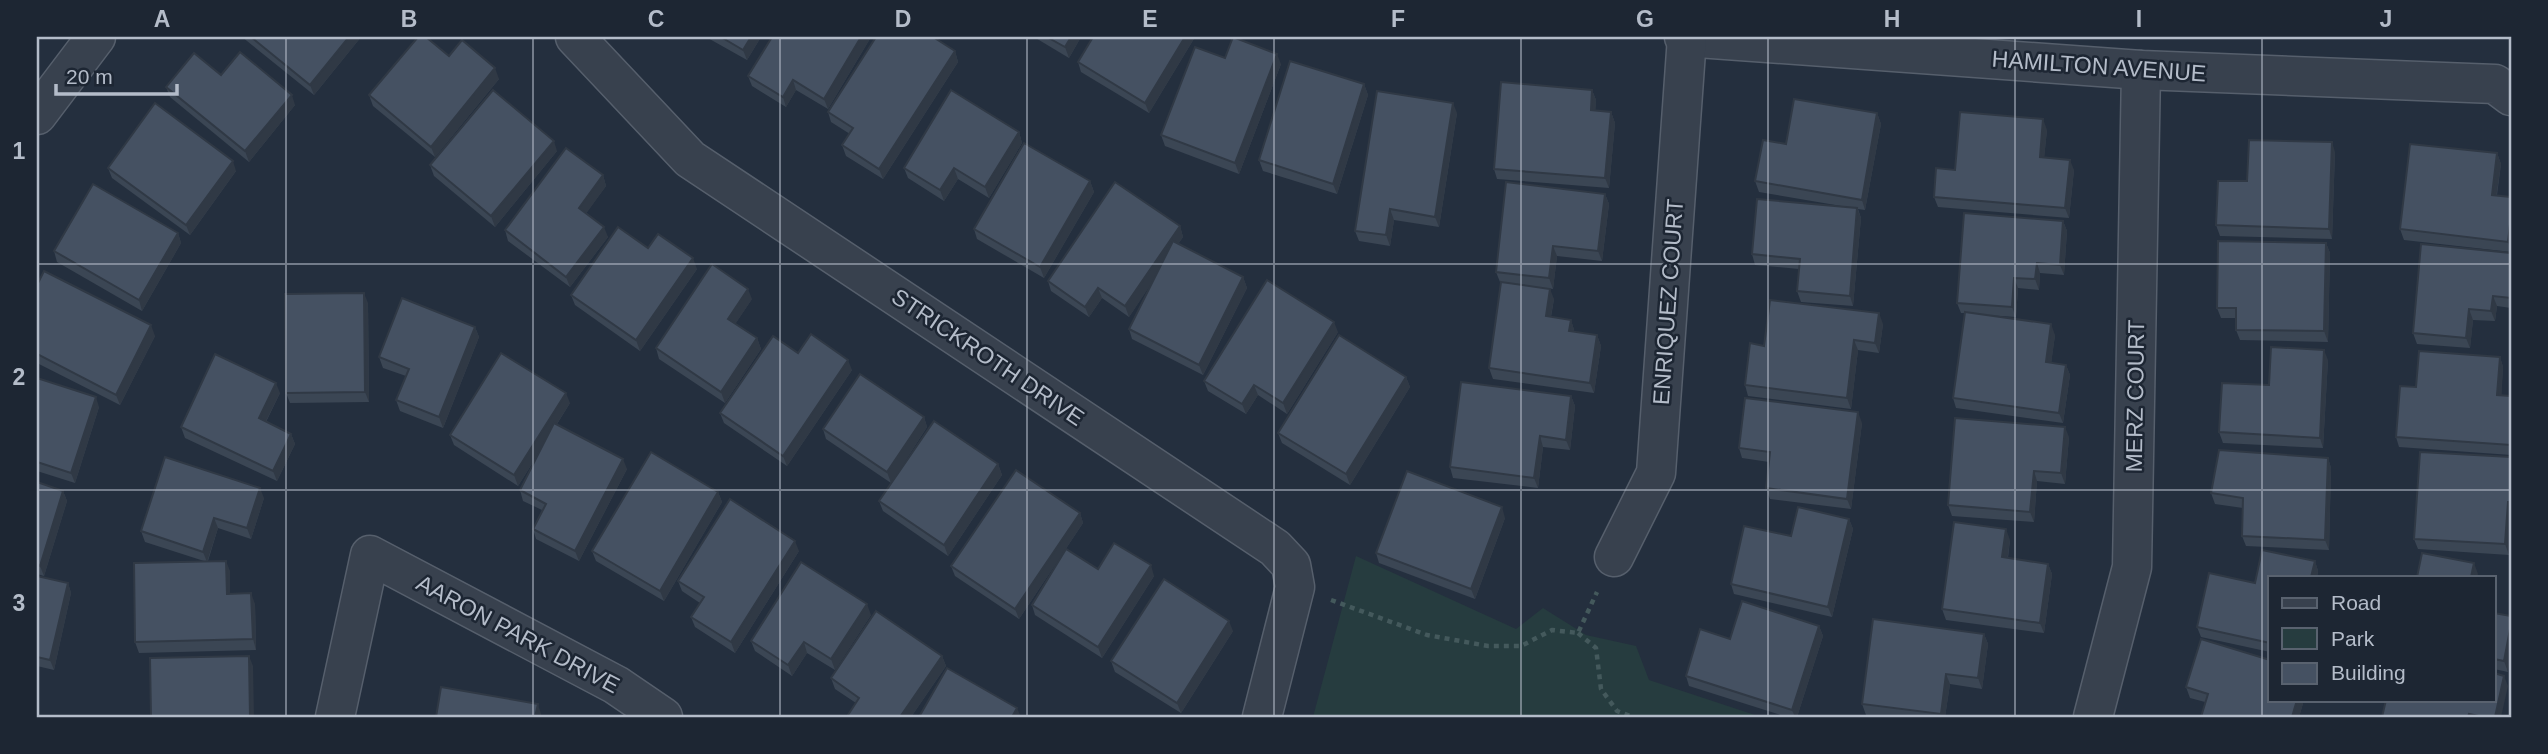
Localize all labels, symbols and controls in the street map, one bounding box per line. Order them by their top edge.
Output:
text: A [154,6,170,32]
text: B [401,6,417,32]
text: C [648,6,664,32]
text: D [895,6,911,32]
text: E [1142,6,1158,32]
text: F [1391,6,1405,32]
text: G [1636,6,1654,32]
text: H [1884,6,1900,32]
text: I [2136,6,2142,32]
text: J [2380,6,2392,32]
street label: HAMILTON AVENUE [1991,46,2207,86]
scale bar [56,52,177,96]
text: 20 m [66,65,113,88]
text: 1 [13,138,26,164]
street label: ENRIQUEZ COURT [1648,198,1688,406]
street label: STRICKROTH DRIVE [887,283,1089,431]
street label: MERZ COURT [2121,319,2149,473]
text: 2 [13,364,25,390]
street label: AARON PARK DRIVE [412,570,624,698]
legend [2268,576,2496,702]
text: 3 [13,590,25,616]
text: Road [2331,591,2381,614]
text: Park [2331,627,2375,650]
text: Building [2331,661,2406,684]

